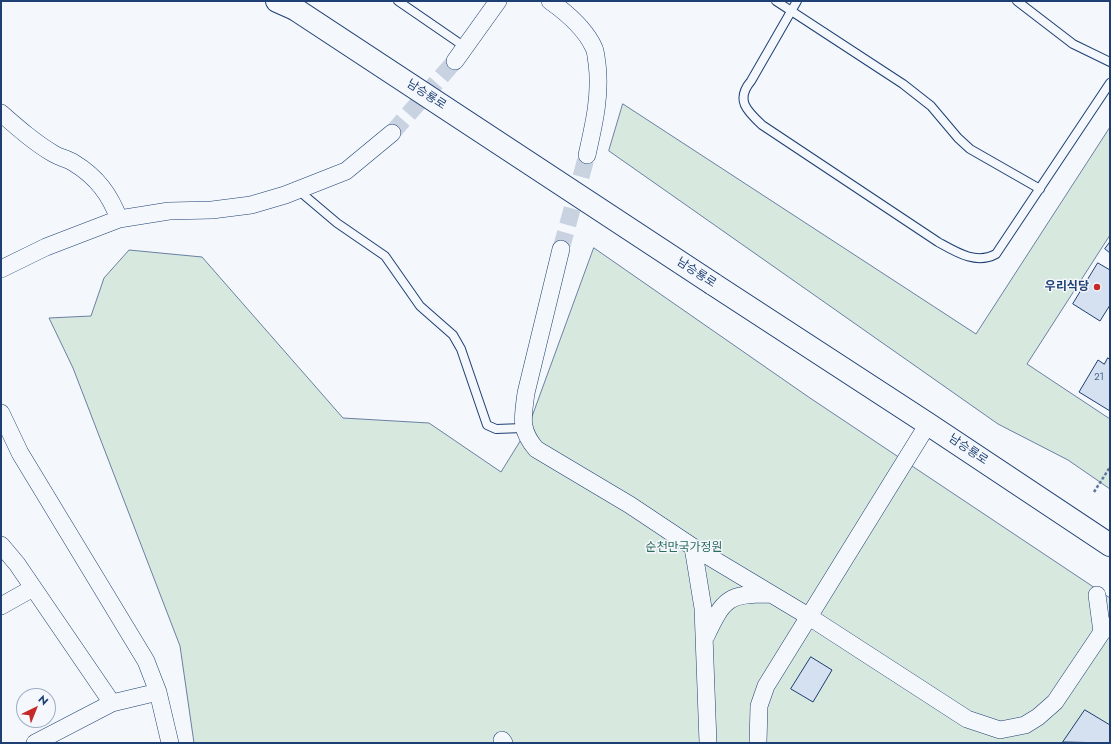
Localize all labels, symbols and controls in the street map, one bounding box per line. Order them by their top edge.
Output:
street label: 남승룡로 [404,77,448,113]
street label: 남승룡로 [674,255,718,291]
place label: 우리식당 [1045,280,1089,294]
marker: 우리식당 [1092,282,1102,292]
house number: 21 [1094,372,1104,384]
street label: 남승룡로 [946,432,990,468]
park label: 순천만국가정원 [645,541,723,555]
north arrow [16,688,56,728]
text: N [35,691,52,709]

